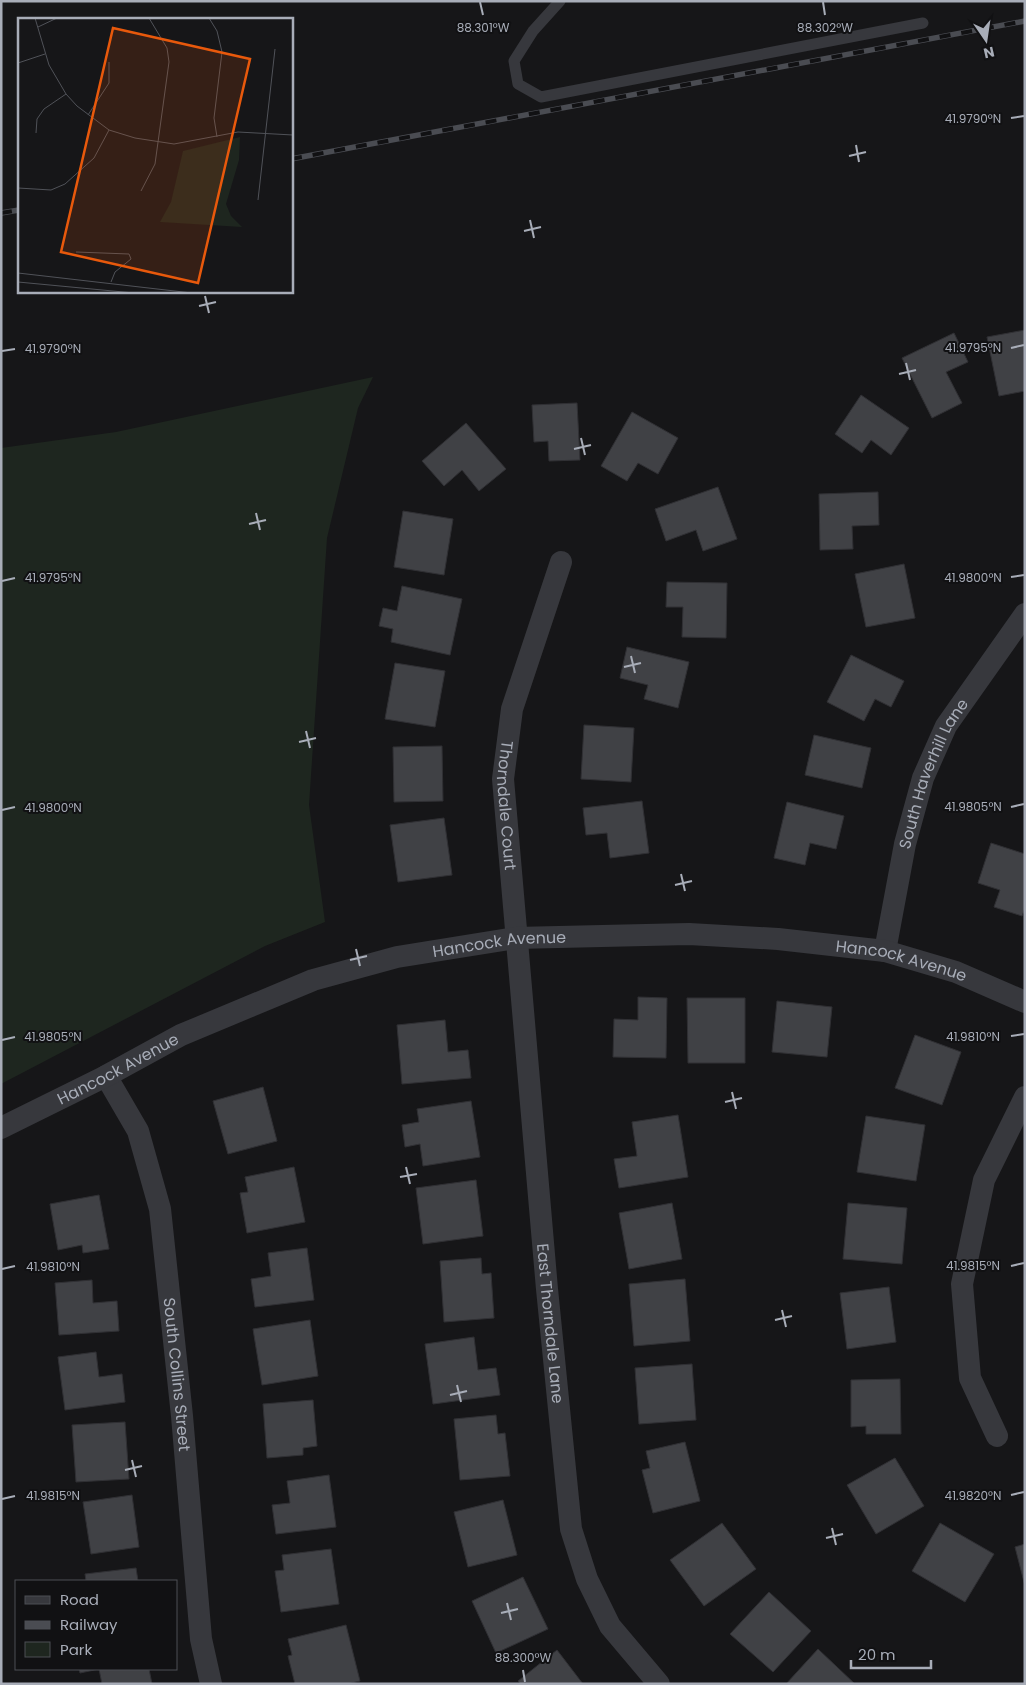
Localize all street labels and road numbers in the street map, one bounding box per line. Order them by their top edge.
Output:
street label: South Haverhill Lane [893,694,974,852]
street label: Thorndale Court [491,739,522,871]
street label: Hancock Avenue [431,926,566,963]
street label: Hancock Avenue [835,935,971,987]
street label: Hancock Avenue [53,1027,183,1110]
street label: East Thorndale Lane [531,1242,569,1405]
street label: South Collins Street [157,1296,196,1452]

